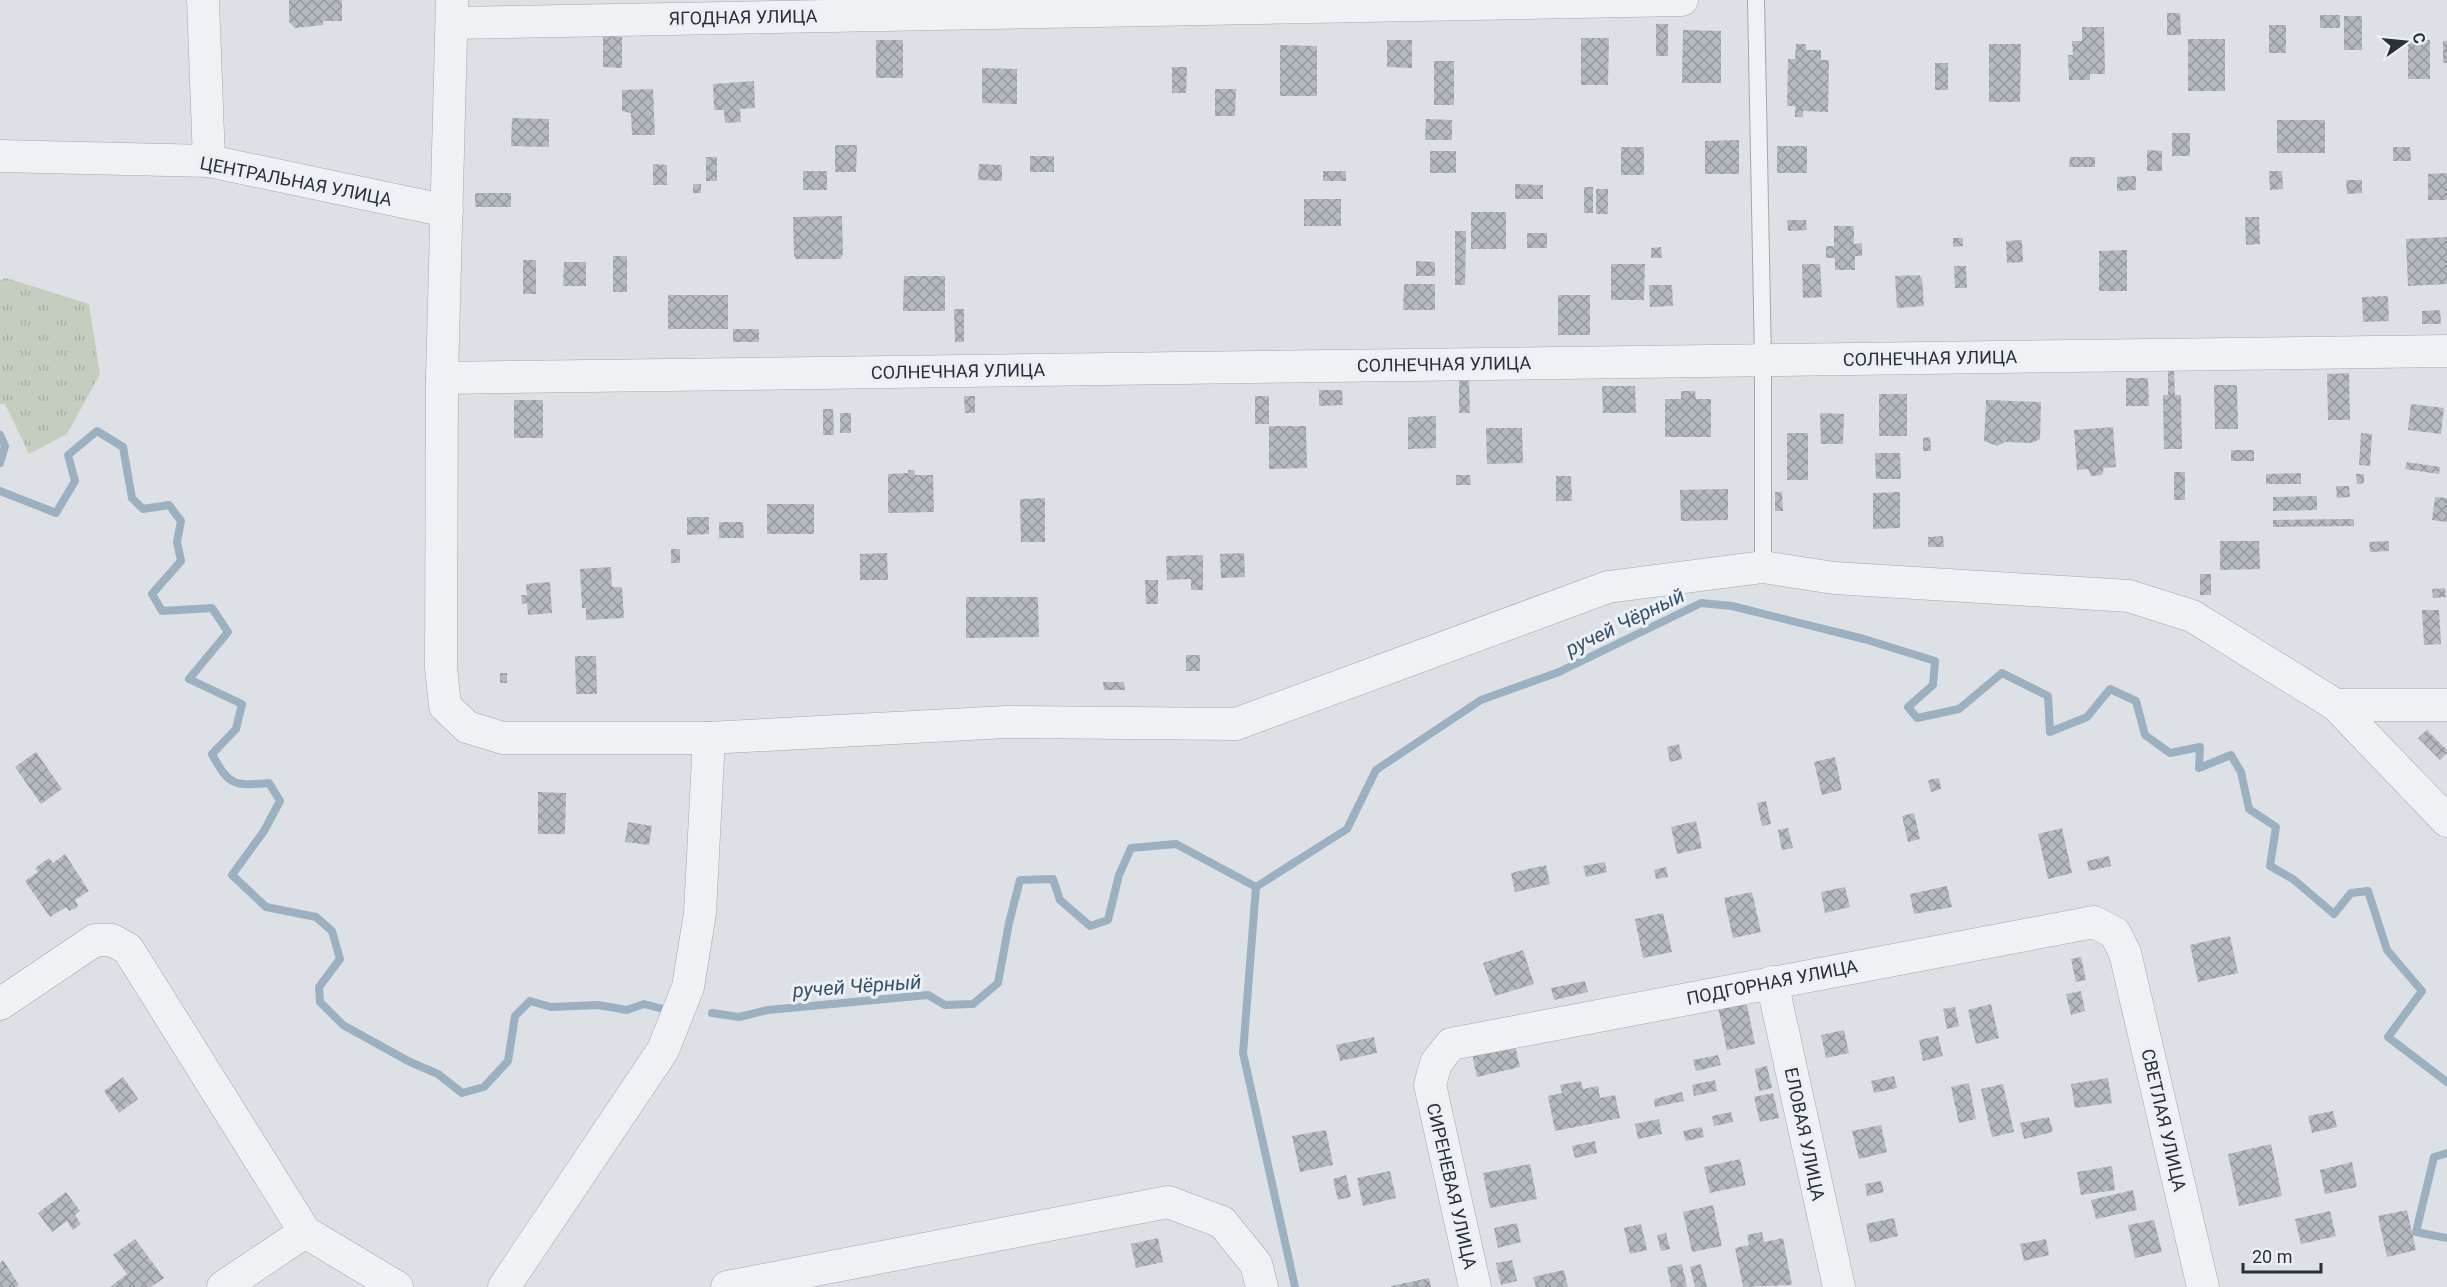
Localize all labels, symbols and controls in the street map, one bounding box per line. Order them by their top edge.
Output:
street label: ЯГОДНАЯ УЛИЦА [668,5,818,29]
north arrow [2375,12,2435,72]
text: С [2408,31,2430,46]
street label: ЦЕНТРАЛЬНАЯ УЛИЦА [198,152,394,210]
street label: СОЛНЕЧНАЯ УЛИЦА [1843,346,2017,370]
street label: СОЛНЕЧНАЯ УЛИЦА [1357,352,1531,376]
street label: СОЛНЕЧНАЯ УЛИЦА [871,359,1045,383]
water label: ручей Чёрный [1561,583,1688,661]
street label: ПОДГОРНАЯ УЛИЦА [1685,955,1860,1009]
water label: ручей Чёрный [791,970,922,1003]
street label: СВЕТЛАЯ УЛИЦА [2137,1047,2191,1194]
street label: ЕЛОВАЯ УЛИЦА [1781,1065,1829,1203]
street label: СИРЕНЕВАЯ УЛИЦА [1423,1101,1481,1271]
scale bar [2243,1236,2321,1274]
text: 20 m [2252,1246,2292,1267]

